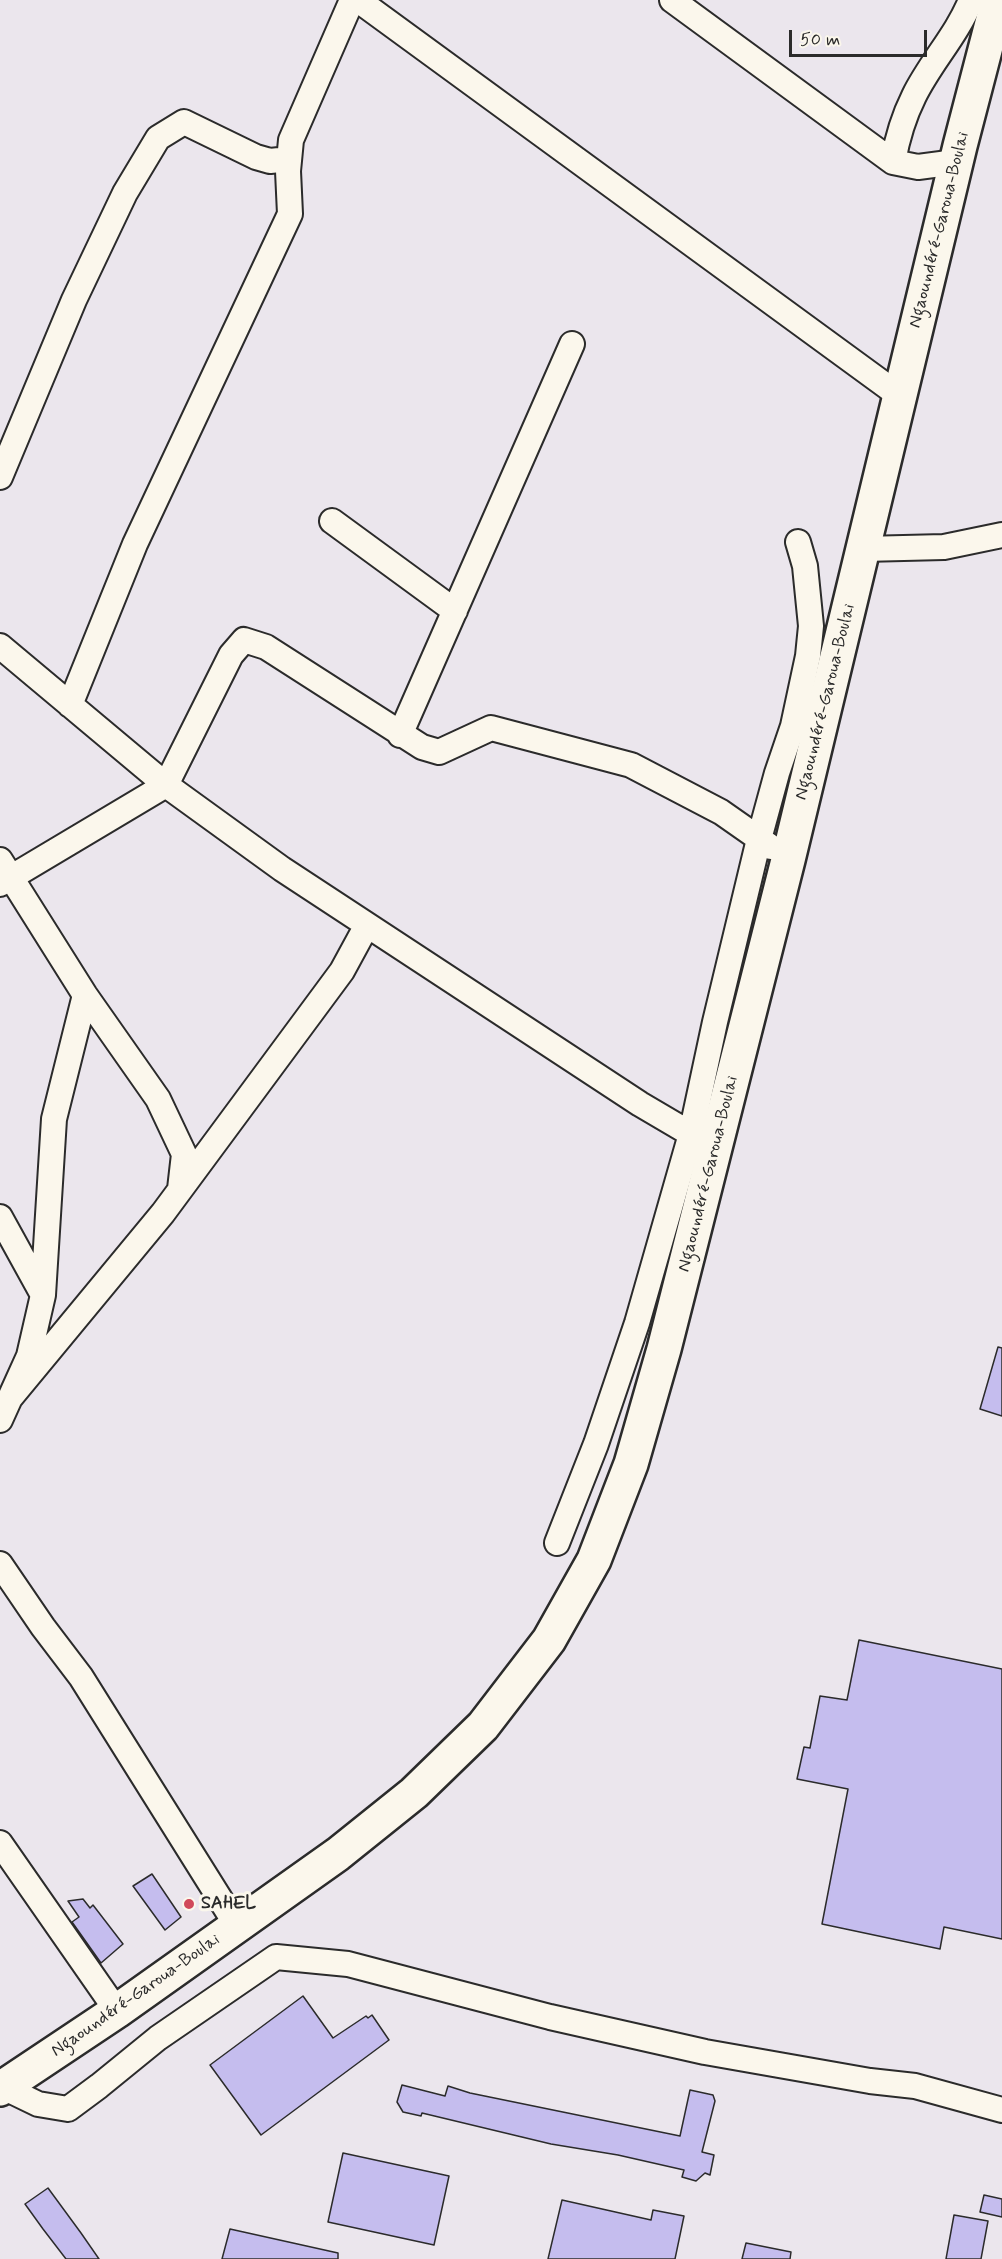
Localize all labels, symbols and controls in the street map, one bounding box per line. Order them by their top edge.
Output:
scale bar [792,18,930,56]
text: 50 m [800,28,840,52]
street label: Ngaoundéré-Garoua-Boulai [905,130,975,330]
street label: Ngaoundéré-Garoua-Boulai [791,602,861,802]
street label: Ngaoundéré-Garoua-Boulai [674,1074,744,1274]
place label: SAHEL [201,1893,256,1915]
marker: SAHEL [182,1897,196,1911]
street label: Ngaoundéré-Garoua-Boulai [47,1929,225,2063]

